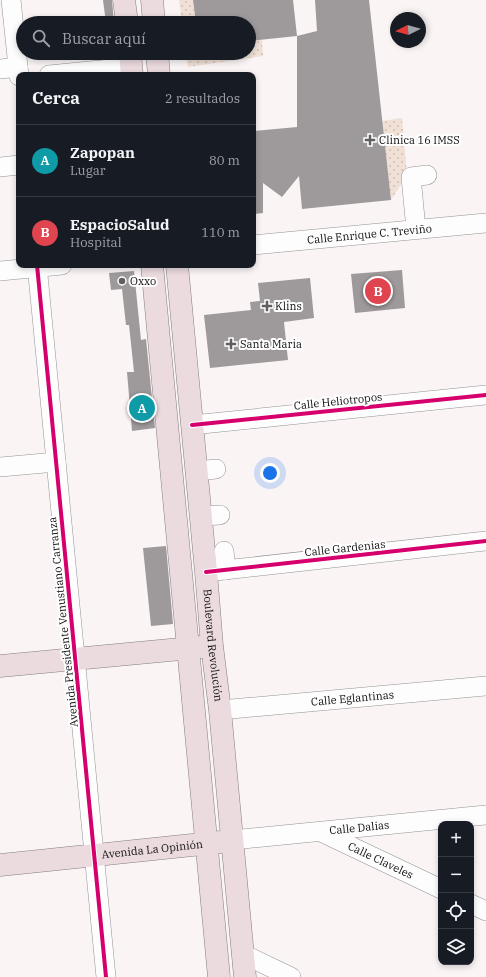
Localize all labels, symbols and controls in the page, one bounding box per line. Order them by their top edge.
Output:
north arrow [390,12,426,48]
search box [16,16,256,60]
icon: search [30,27,52,49]
text: Buscar aquí [62,29,146,48]
text: Cerca [32,87,80,109]
text: 2 resultados [165,90,240,107]
place label: Clinica 16 IMSS [379,133,460,147]
marker: Clinica 16 IMSS [364,134,376,146]
text: Zapopan [70,143,135,162]
text: A [40,152,50,169]
text: 80 m [209,152,240,169]
text: Lugar [70,162,106,179]
text: EspacioSalud [70,215,170,234]
street label: Calle Enrique C. Treviño [307,221,432,247]
text: B [40,224,50,241]
text: 110 m [201,224,240,241]
text: Hospital [70,234,122,251]
place label: Oxxo [130,274,156,288]
marker: Oxxo [117,276,127,286]
pin: B [365,276,391,306]
place label: Klins [275,299,302,313]
marker: Klins [262,301,272,311]
place label: Santa Maria [240,337,302,351]
marker: Santa Maria [225,338,237,350]
street label: Calle Heliotropos [293,389,383,413]
pin: A [129,393,155,423]
your location [260,463,280,483]
street label: Avenida Presidente Venustiano Carranza [45,516,81,728]
street label: Calle Gardenias [304,537,386,559]
street label: Boulevard Revolución [200,588,226,702]
street label: Calle Eglantinas [310,687,395,709]
street label: Calle Dalias [329,818,390,837]
map controls [438,821,474,965]
button: + [438,821,474,857]
street label: Avenida La Opinión [101,837,203,861]
street label: Calle Claveles [346,839,416,882]
button: − [438,857,474,893]
button: locate [438,893,474,929]
button: layers [438,929,474,965]

